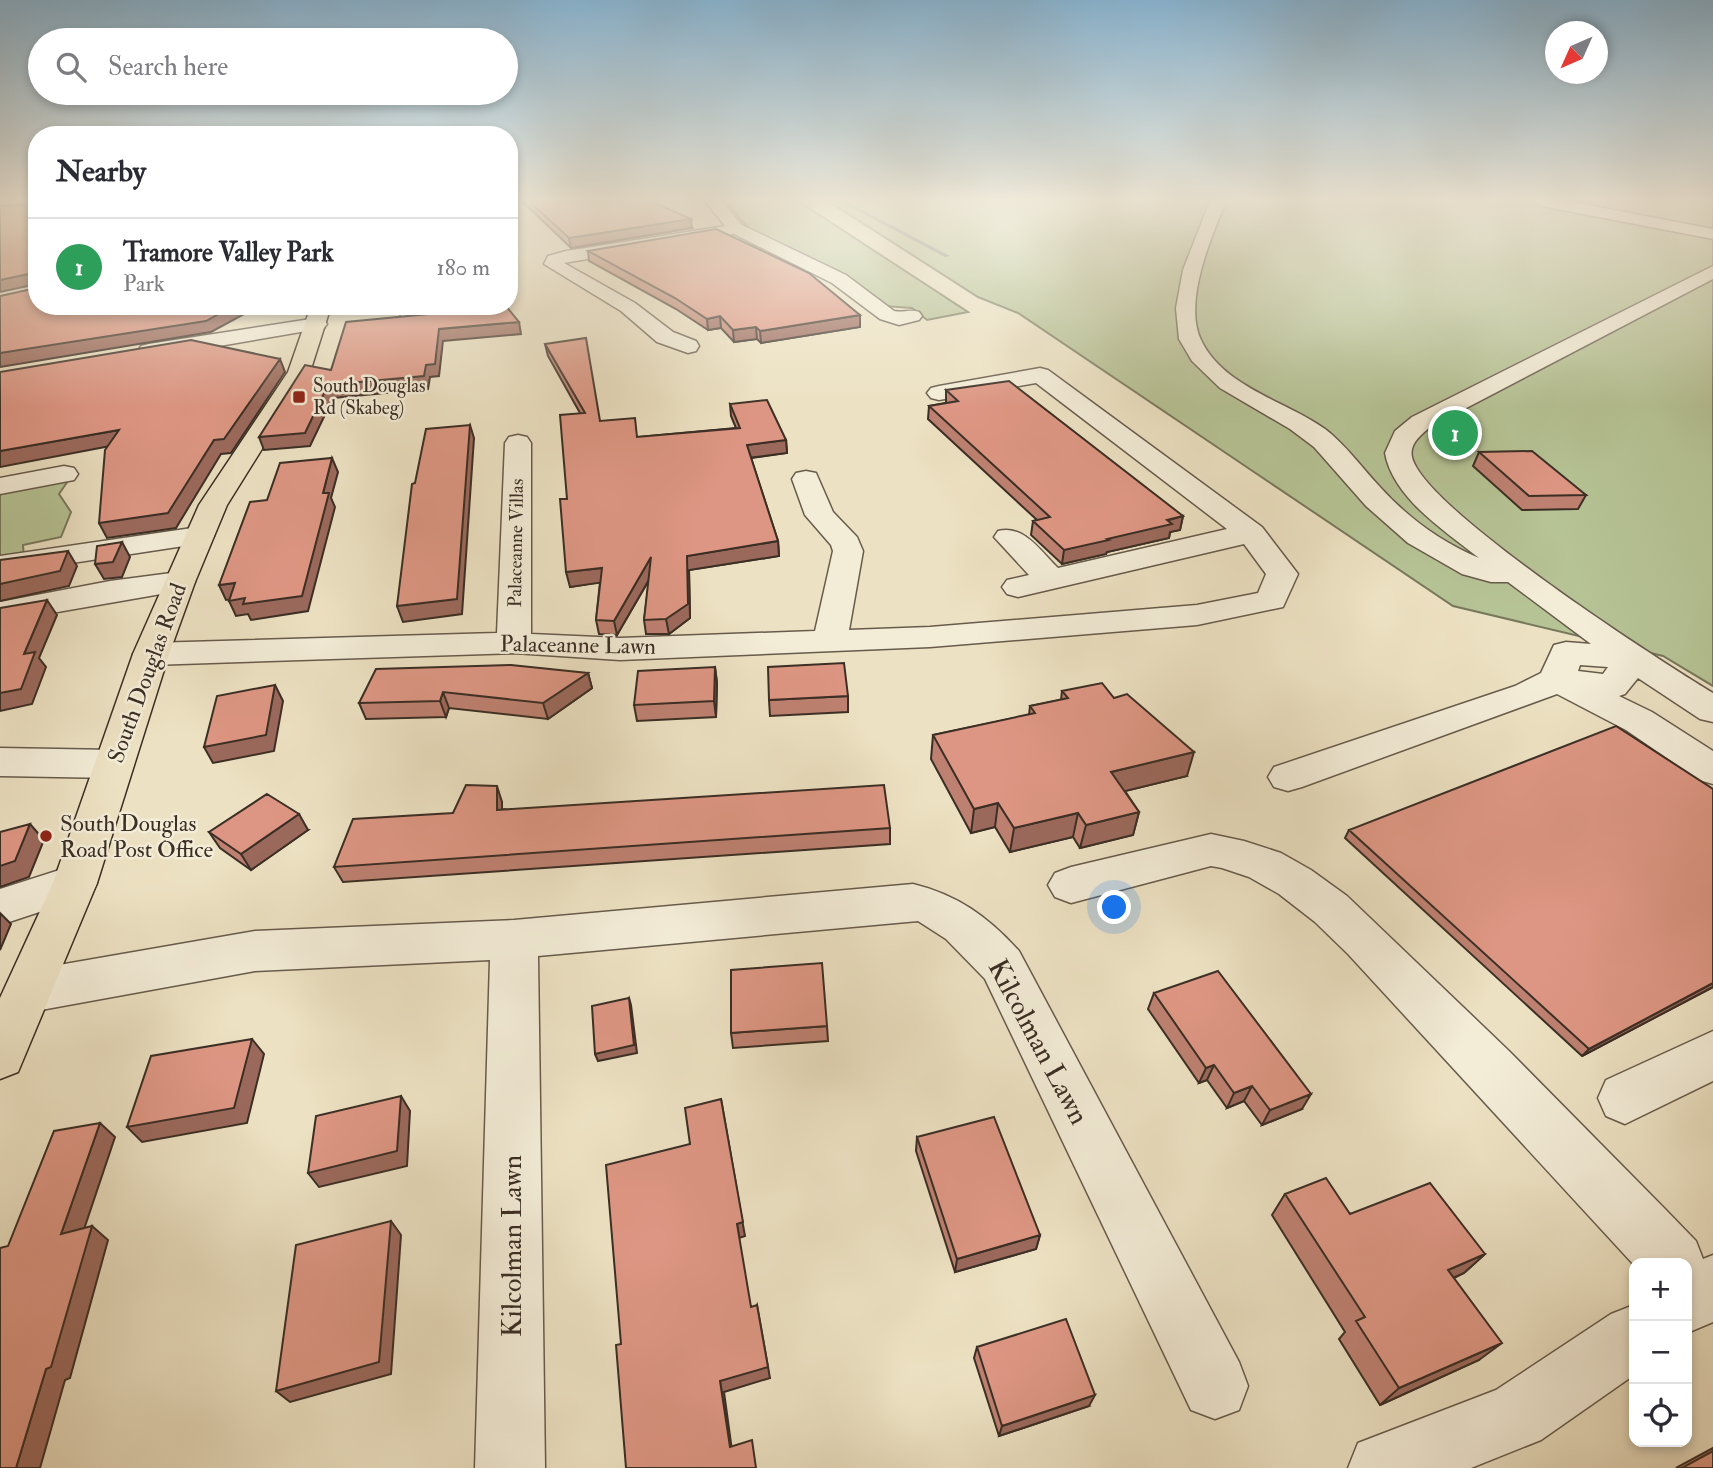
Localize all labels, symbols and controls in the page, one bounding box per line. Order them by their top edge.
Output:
north arrow [1545,21,1608,84]
search box [28,28,518,105]
icon: search [52,48,90,86]
text: Search here [108,51,228,83]
text: Nearby [56,153,146,190]
text: Tramore Valley Park [123,237,334,269]
text: 1 [75,253,83,282]
text: 180 m [437,253,490,282]
text: Park [123,269,165,298]
place label: South Douglas Rd (Skabeg) [313,374,426,420]
marker: South Douglas Rd (Skabeg) [291,389,307,405]
pin: 1 [1432,407,1478,459]
street label: Palaceanne Villas [503,479,529,607]
street label: South Douglas Road [101,579,193,767]
street label: Palaceanne Lawn [500,629,656,661]
place label: South Douglas Road Post Office [60,809,214,864]
marker: South Douglas Road Post Office [38,828,54,844]
your location [1097,890,1131,924]
street label: Kilcolman Lawn [980,953,1096,1131]
street label: Kilcolman Lawn [495,1155,530,1337]
map controls [1629,1258,1692,1447]
button: + [1629,1258,1692,1321]
button: − [1629,1321,1692,1384]
button: locate [1629,1384,1692,1447]

